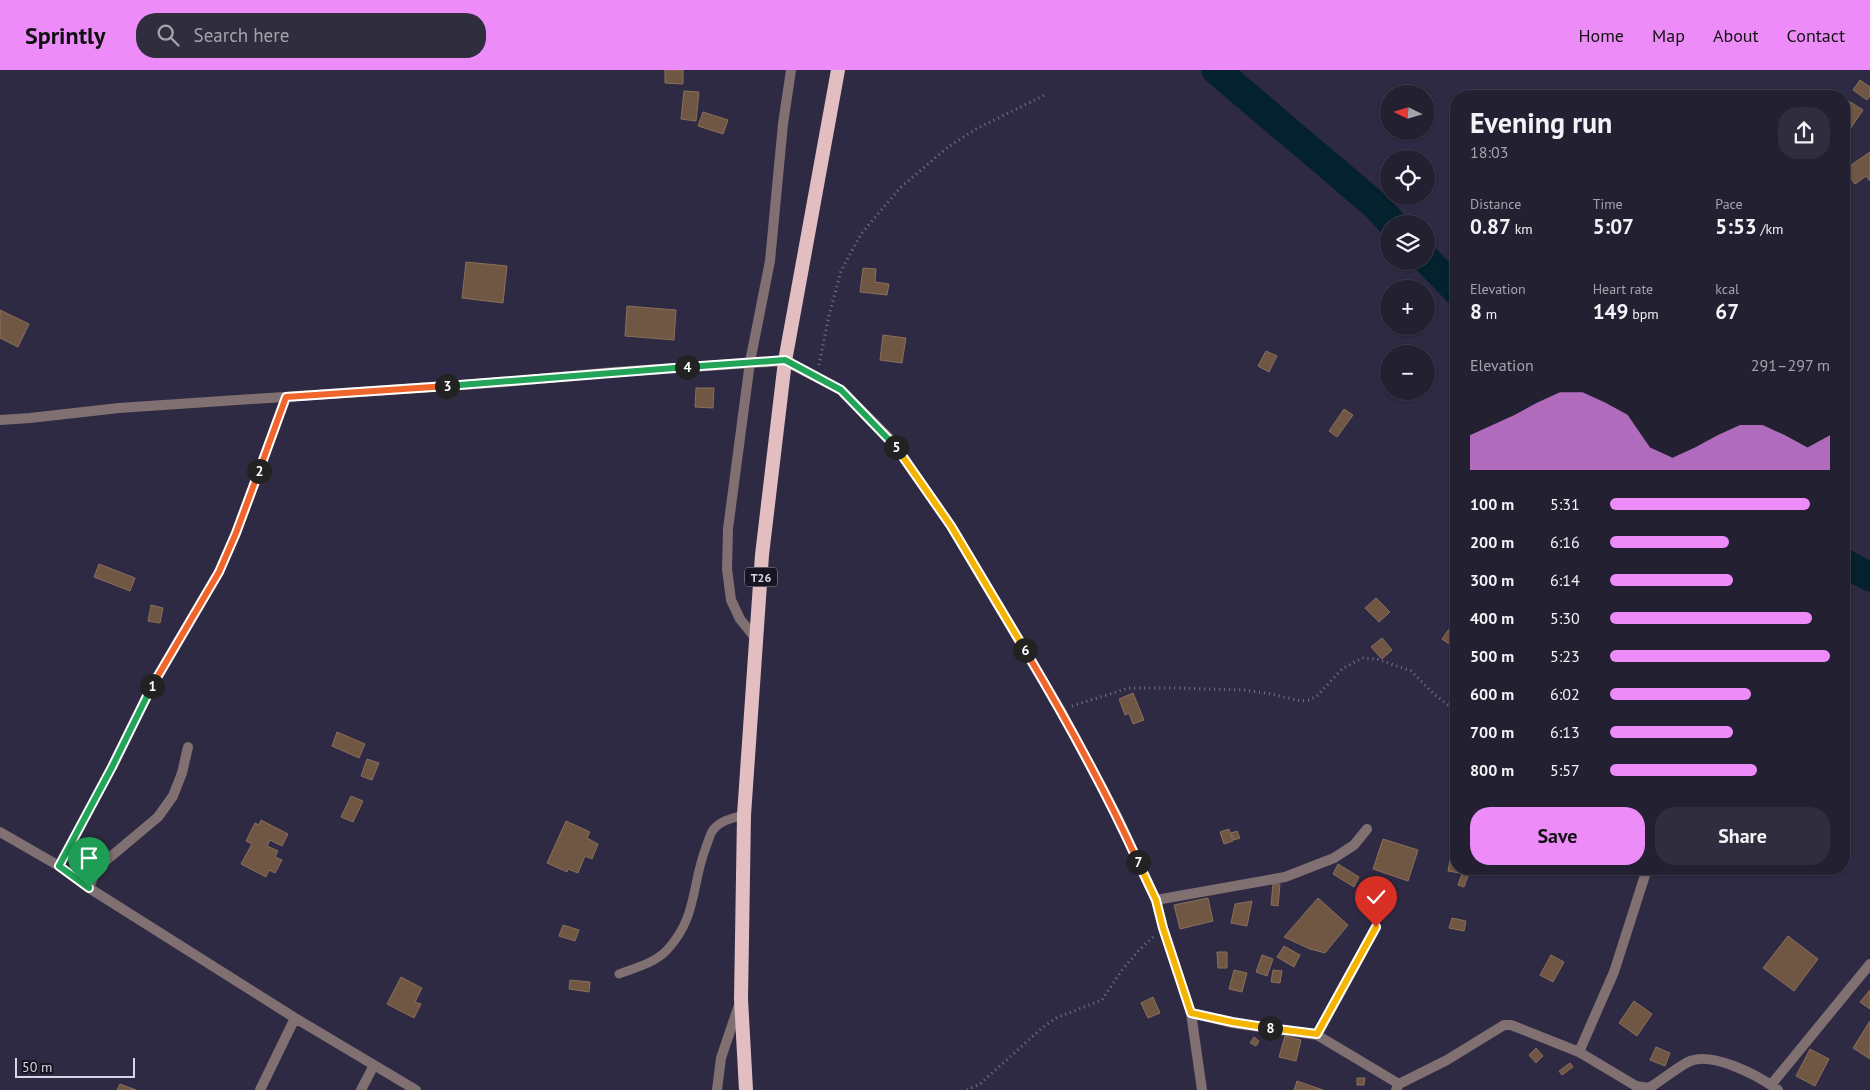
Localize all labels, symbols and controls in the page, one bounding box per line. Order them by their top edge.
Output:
search box [136,13,486,58]
text: Sprintly [25,20,106,51]
icon: search [154,21,182,49]
text: Search here [194,23,289,47]
text: Home [1578,24,1624,47]
text: Map [1652,24,1685,47]
text: About [1713,24,1759,47]
text: Contact [1787,24,1845,47]
north arrow [1380,85,1435,140]
map controls [1380,85,1435,400]
text: Evening run [1470,104,1612,141]
button: share [1778,107,1830,159]
text: 18:03 [1470,142,1508,162]
button: locate [1380,150,1435,205]
text: Distance [1470,195,1521,213]
text: Time [1593,195,1623,213]
text: Pace [1715,195,1743,213]
text: 0.87 [1470,213,1511,240]
text: 5:07 [1593,213,1634,240]
text: 5:53 [1715,213,1757,240]
button: layers [1380,215,1435,270]
text: km [1511,220,1533,238]
text: /km [1757,220,1783,238]
button: + [1380,280,1435,335]
text: Elevation [1470,280,1526,298]
text: Heart rate [1593,280,1653,298]
text: kcal [1715,280,1739,298]
text: 8 [1470,298,1482,325]
text: 149 [1593,298,1628,325]
text: 67 [1715,298,1739,325]
text: m [1482,305,1497,323]
text: bpm [1628,305,1659,323]
button: − [1380,345,1435,400]
pin: 4 [674,354,700,380]
text: Elevation [1470,355,1534,375]
text: 291–297 m [1751,355,1830,375]
text: 4 [684,358,691,376]
pin: 3 [434,374,460,398]
text: 3 [444,377,451,395]
pin: 5 [884,434,908,460]
text: 5 [893,438,900,456]
pin: 2 [246,458,272,484]
text: 2 [256,462,263,480]
text: 100 m [1470,494,1514,514]
text: 5:31 [1550,494,1580,514]
text: 200 m [1470,532,1514,552]
text: 6:16 [1550,532,1580,552]
road number: T26 [745,568,777,586]
text: 300 m [1470,570,1514,590]
text: 6:14 [1550,570,1580,590]
text: 400 m [1470,608,1514,628]
text: 5:30 [1550,608,1580,628]
pin: 6 [1012,638,1038,662]
text: 6 [1022,641,1029,659]
text: 500 m [1470,646,1514,666]
text: 5:23 [1550,646,1580,666]
pin: 1 [140,674,164,698]
text: 1 [149,677,156,695]
text: 600 m [1470,684,1514,704]
text: 6:02 [1550,684,1580,704]
text: 700 m [1470,722,1514,742]
text: 6:13 [1550,722,1580,742]
text: 800 m [1470,760,1514,780]
text: 5:57 [1550,760,1580,780]
button: Save [1470,807,1645,865]
button: Share [1655,807,1830,865]
pin [68,837,110,888]
icon: arrive [75,844,103,872]
pin: 7 [1126,850,1150,874]
text: 7 [1135,853,1142,871]
pin [1355,876,1397,927]
icon: check [1362,883,1390,911]
pin: 8 [1258,1016,1282,1040]
text: 8 [1267,1019,1274,1037]
scale bar [15,1055,135,1078]
text: 50 m [22,1058,52,1076]

